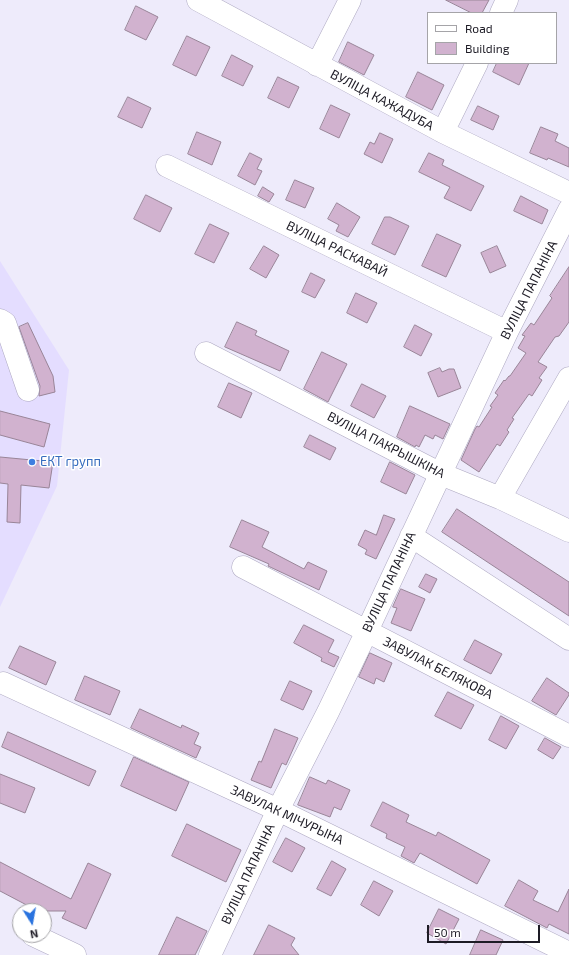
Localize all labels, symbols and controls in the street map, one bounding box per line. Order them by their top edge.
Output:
legend [427,12,557,64]
text: Road [465,21,493,35]
text: Building [465,41,509,55]
street label: ВУЛІЦА КАЖАДУБА [328,66,436,134]
street label: ВУЛІЦА РАСКАВАЙ [284,218,390,280]
street label: ВУЛІЦА ПАПАНІНА [497,238,561,342]
street label: ВУЛІЦА ПАКРЫШКІНА [325,409,447,481]
place label: ЕКТ групп [40,454,101,470]
marker: ЕКТ групп [27,457,37,467]
street label: ВУЛІЦА ПАПАНІНА [359,529,419,635]
street label: ЗАВУЛАК БЕЛЯКОВА [380,634,496,702]
street label: ЗАВУЛАК МІЧУРЫНА [228,782,346,848]
street label: ВУЛІЦА ПАПАНІНА [218,821,278,927]
north arrow [12,903,52,943]
scale bar [429,917,542,943]
text: 50 m [434,925,461,939]
text: N [29,927,39,941]

